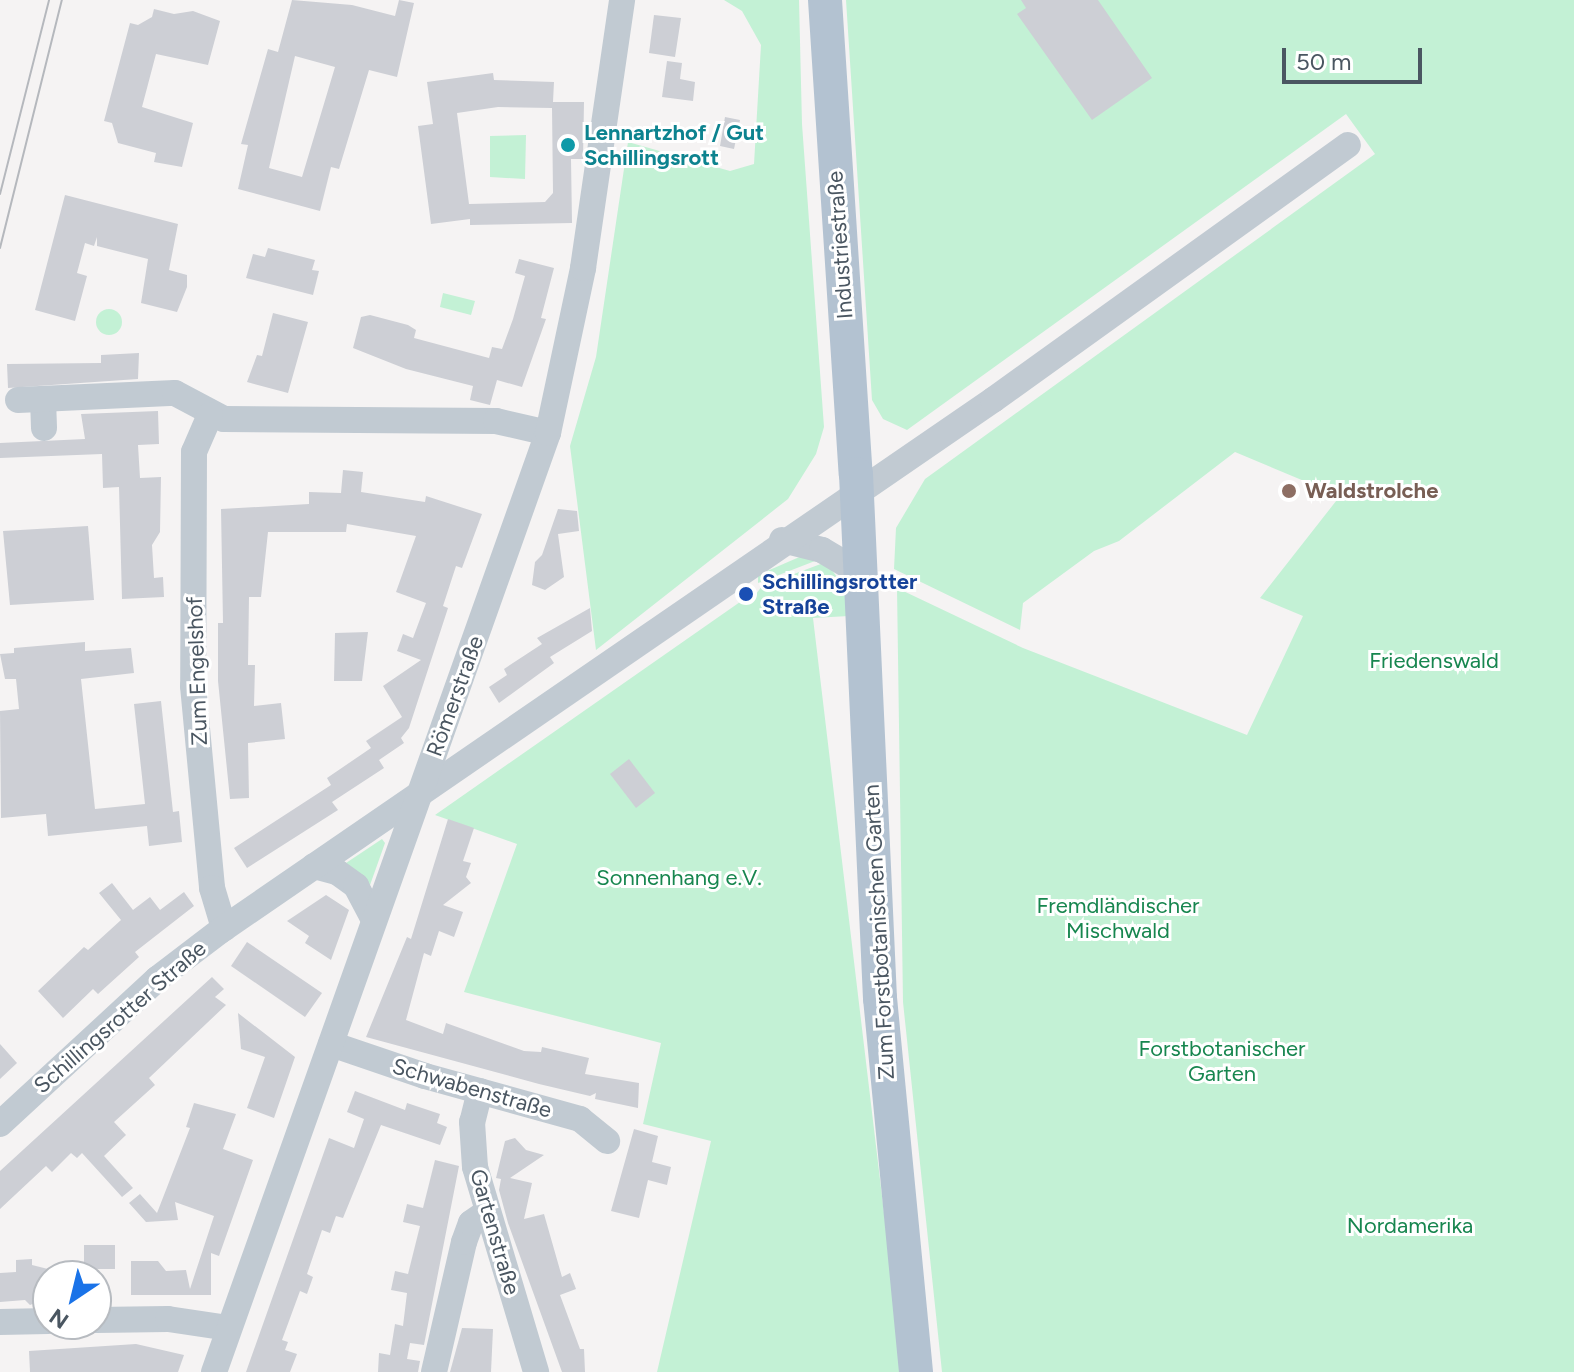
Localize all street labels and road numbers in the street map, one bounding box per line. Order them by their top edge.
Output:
street label: Industriestraße [822,170,858,320]
street label: Zum Engelshof [181,596,213,746]
street label: Römerstraße [421,632,489,760]
street label: Zum Forstbotanischen Garten [858,784,900,1080]
street label: Schillingsrotter Straße [28,935,212,1099]
street label: Schwabenstraße [389,1053,555,1123]
street label: Gartenstraße [464,1166,526,1298]

